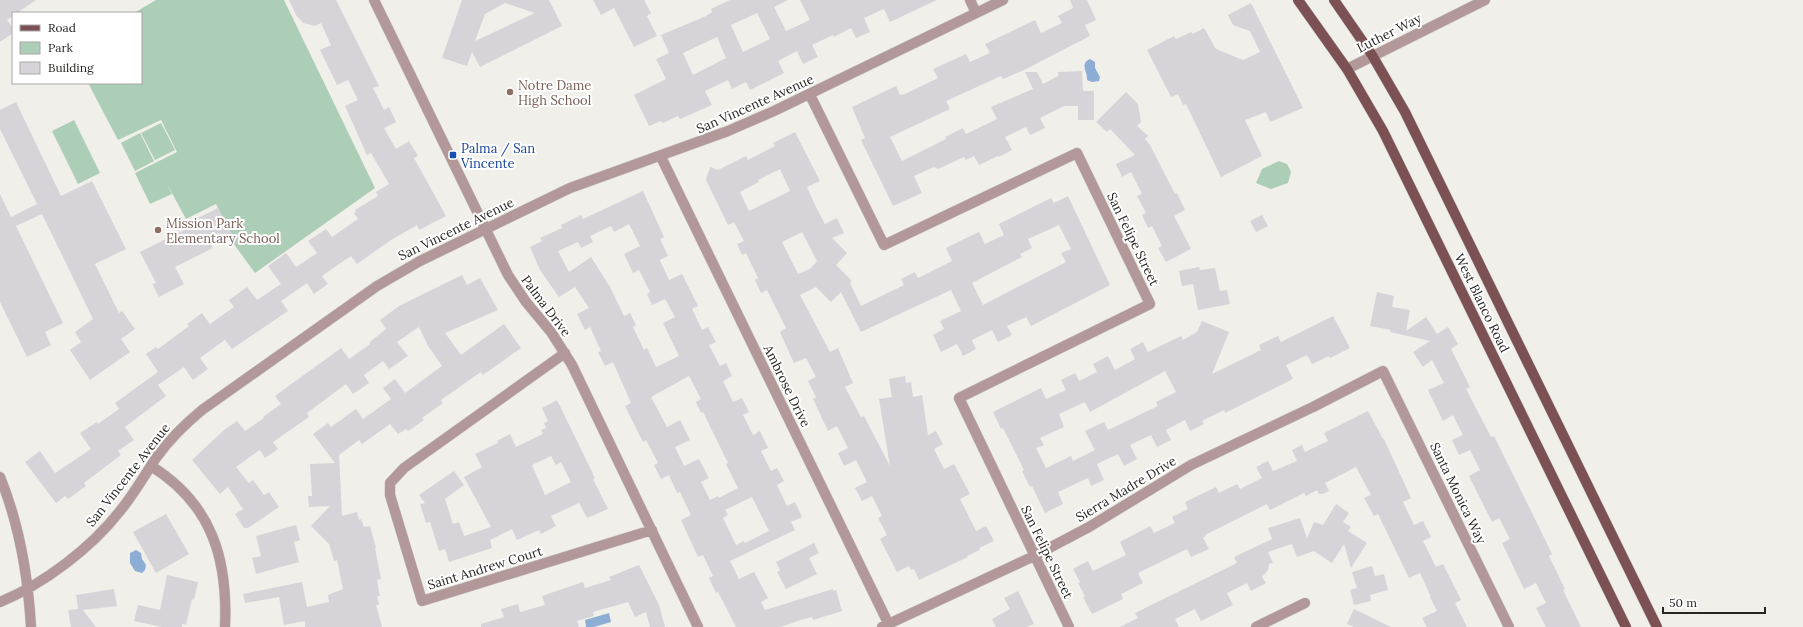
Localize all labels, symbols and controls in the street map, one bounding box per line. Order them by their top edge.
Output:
street label: Luther Way [1354,9,1424,56]
legend [12,12,142,84]
text: Road [48,20,76,35]
text: Park [48,40,74,55]
text: Building [48,60,94,75]
street label: San Vincente Avenue [694,71,816,137]
place label: Notre Dame High School [518,77,592,109]
marker: Notre Dame High School [505,87,515,97]
place label: Palma / San Vincente [460,140,535,172]
marker: Palma / San Vincente [448,150,458,160]
street label: San Felipe Street [1103,190,1163,288]
street label: San Vincente Avenue [395,194,517,264]
place label: Mission Park Elementary School [166,215,280,247]
marker: Mission Park Elementary School [153,225,163,235]
street label: West Blanco Road [1451,251,1513,355]
street label: Palma Drive [517,272,575,340]
street label: Ambrose Drive [759,341,814,430]
street label: San Vincente Avenue [82,420,174,530]
street label: Santa Monica Way [1426,439,1490,547]
street label: Sierra Madre Drive [1073,452,1179,526]
street label: San Felipe Street [1017,503,1077,601]
street label: Saint Andrew Court [425,542,545,594]
scale bar [1663,589,1765,615]
text: 50 m [1669,595,1697,610]

